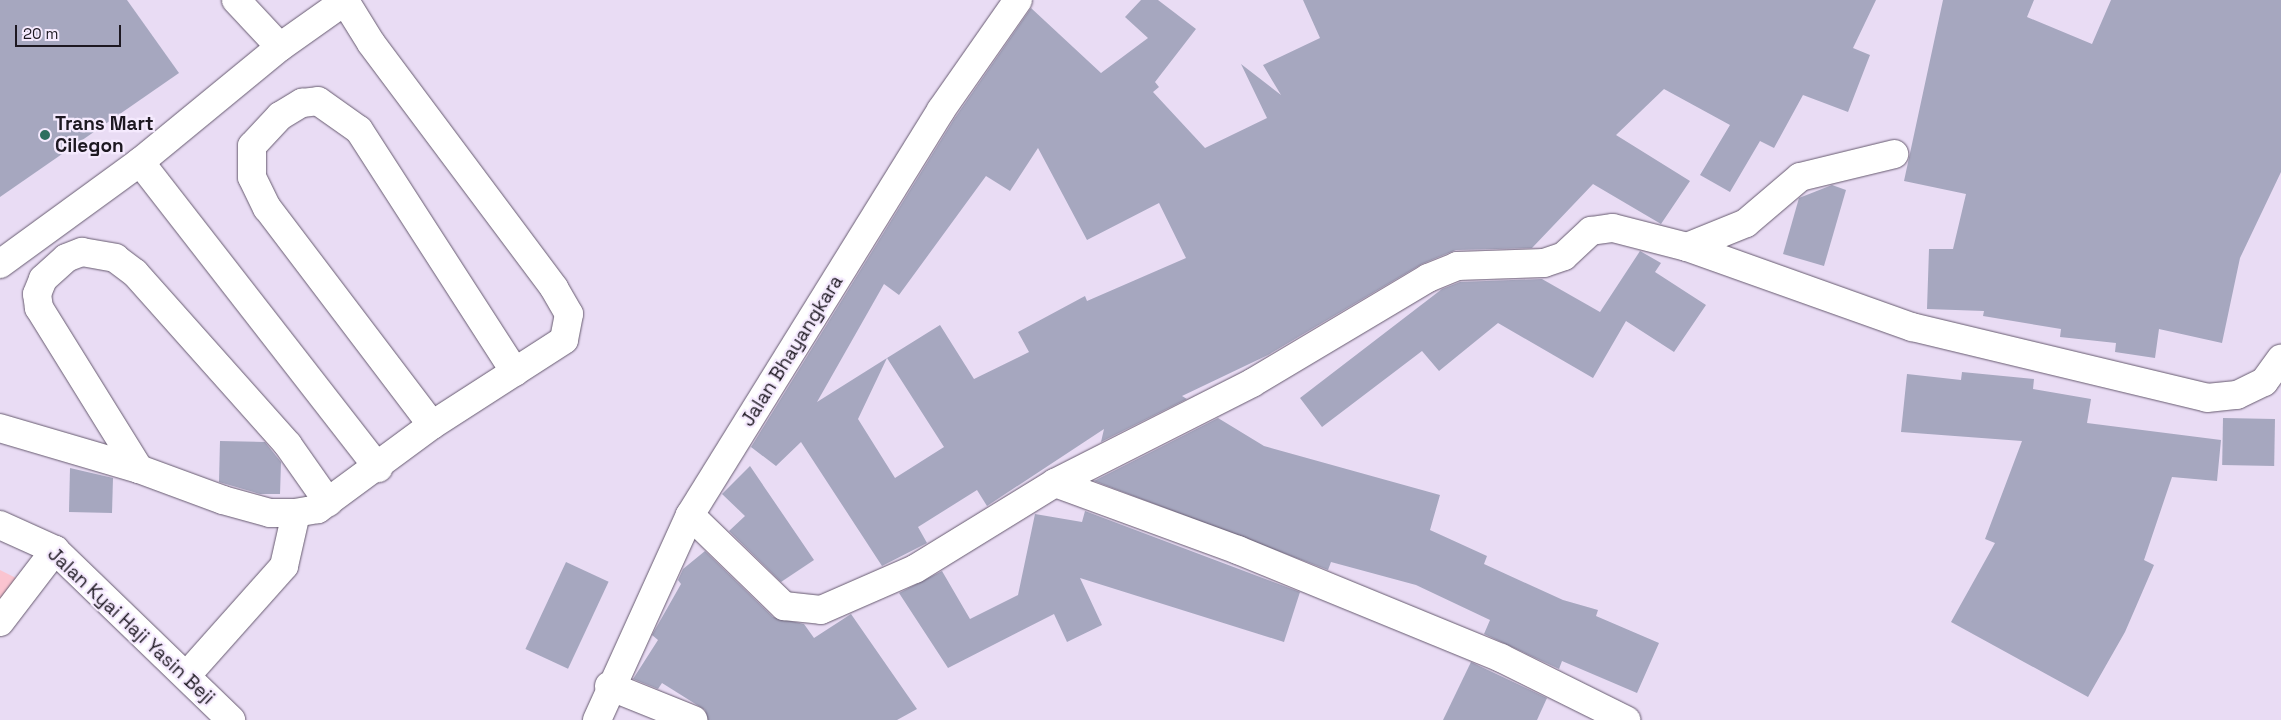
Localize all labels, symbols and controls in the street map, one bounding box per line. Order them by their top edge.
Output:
scale bar [18,15,124,47]
text: 20 m [23,24,58,43]
place label: Trans Mart Cilegon [55,113,154,157]
marker: Trans Mart Cilegon [39,129,51,141]
street label: Jalan Bhayangkara [736,271,848,431]
street label: Jalan Kyai Haji Yasin Beji [43,543,219,709]

